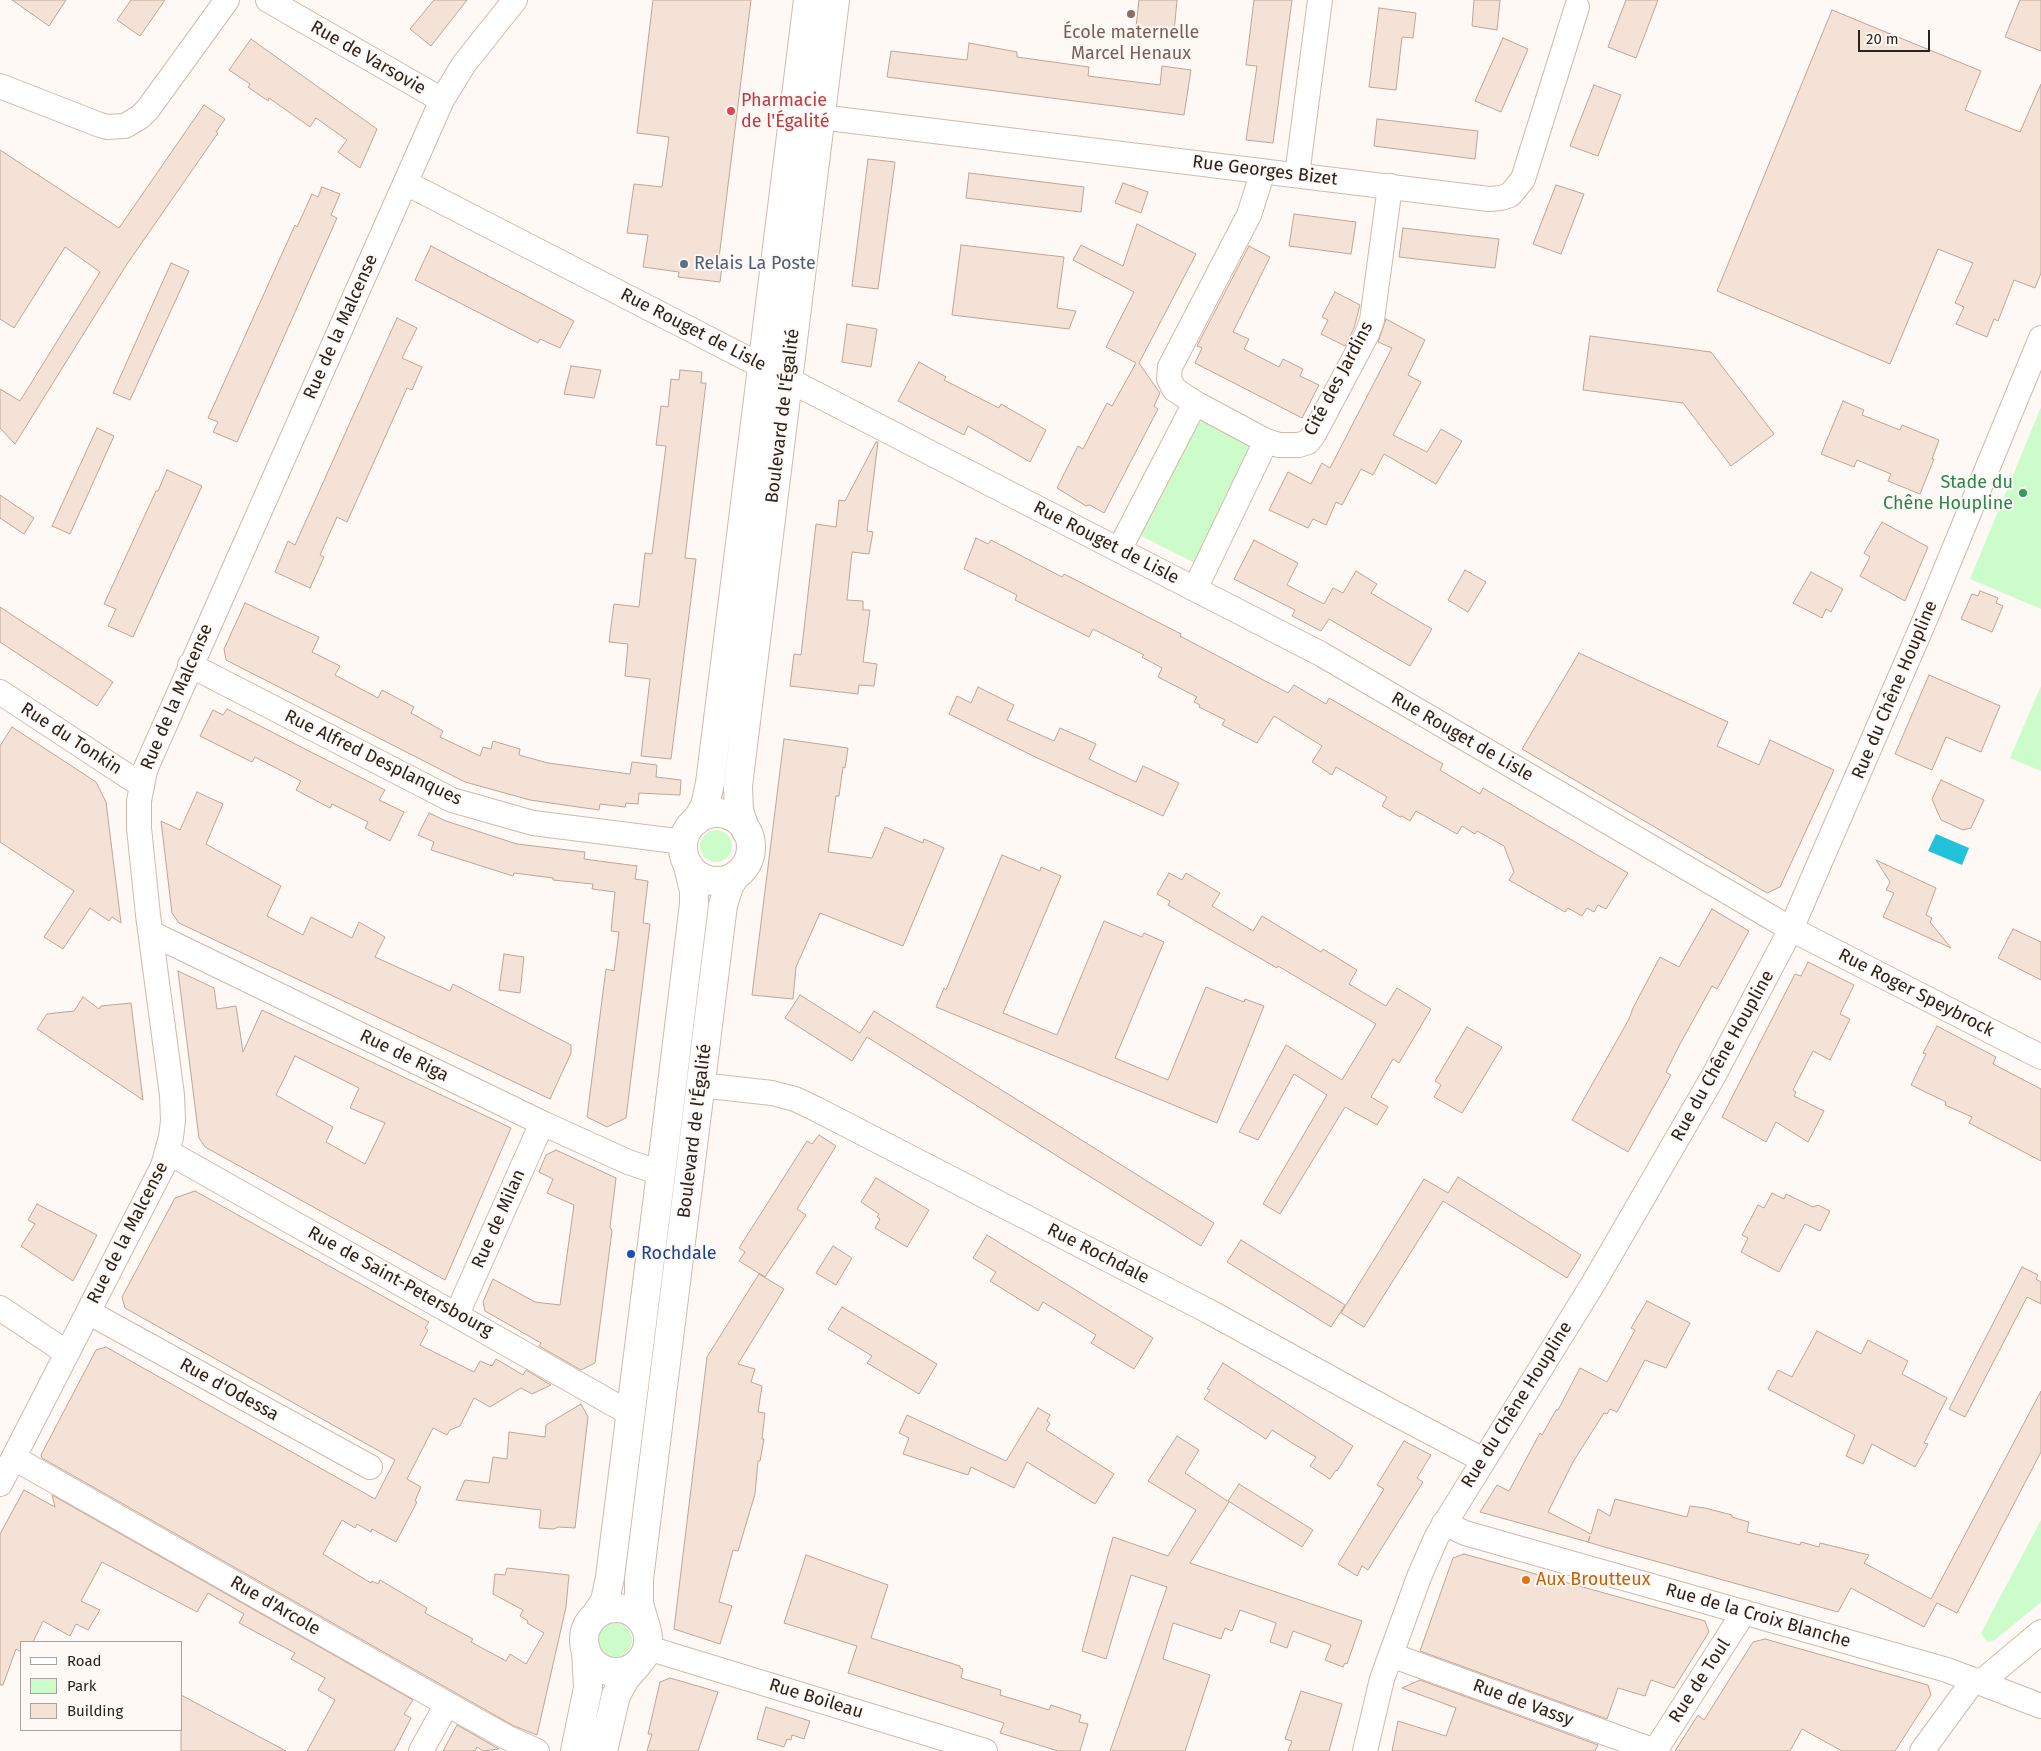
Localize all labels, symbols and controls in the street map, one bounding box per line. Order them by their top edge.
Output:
marker: École maternelle Marcel Henaux [1125,8,1137,20]
street label: Rue de Varsovie [306,16,430,100]
scale bar [1861,20,1934,52]
place label: École maternelle Marcel Henaux [1063,22,1199,64]
text: 20 m [1866,30,1899,48]
place label: Pharmacie de l'Égalité [741,90,830,132]
marker: Pharmacie de l'Égalité [725,105,737,117]
street label: Rue Georges Bizet [1191,151,1339,191]
street label: Rue de la Malcense [299,251,383,403]
place label: Relais La Poste [694,253,816,275]
marker: Relais La Poste [678,258,690,270]
street label: Rue Rouget de Lisle [617,284,769,376]
street label: Cité des Jardins [1300,318,1378,440]
street label: Boulevard de l'Égalité [762,327,804,505]
place label: Stade du Chêne Houpline [1883,472,2013,514]
marker: Stade du Chêne Houpline [2017,487,2029,499]
street label: Rue Rouget de Lisle [1030,497,1182,589]
street label: Rue du Chêne Houpline [1848,597,1942,783]
street label: Rue de la Malcense [136,621,218,773]
street label: Rue Rouget de Lisle [1387,688,1537,786]
street label: Rue du Tonkin [16,698,126,780]
street label: Rue Alfred Desplanques [281,706,465,810]
street label: Rue Roger Speybrock [1834,944,1998,1042]
street label: Rue du Chêne Houpline [1667,967,1779,1145]
street label: Rue de Riga [356,1025,452,1087]
street label: Boulevard de l'Égalité [674,1042,716,1220]
street label: Rue de la Malcense [83,1158,173,1308]
street label: Rue de Milan [468,1166,530,1272]
street label: Rue Rochdale [1043,1219,1153,1289]
street label: Rue de Saint-Petersbourg [304,1222,496,1342]
place label: Rochdale [641,1243,717,1265]
marker: Rochdale [625,1248,637,1260]
street label: Rue du Chêne Houpline [1457,1318,1577,1492]
street label: Rue d'Odessa [176,1354,282,1426]
place label: Aux Broutteux [1536,1569,1650,1591]
street label: Rue d'Arcole [226,1572,324,1640]
marker: Aux Broutteux [1520,1574,1532,1586]
street label: Rue de la Croix Blanche [1663,1579,1853,1653]
street label: Rue de Toul [1665,1635,1735,1727]
legend [20,1641,182,1731]
text: Road [67,1652,102,1670]
street label: Rue Boileau [766,1674,866,1724]
street label: Rue de Vassy [1470,1675,1576,1731]
text: Park [67,1677,97,1695]
text: Building [67,1702,123,1720]

